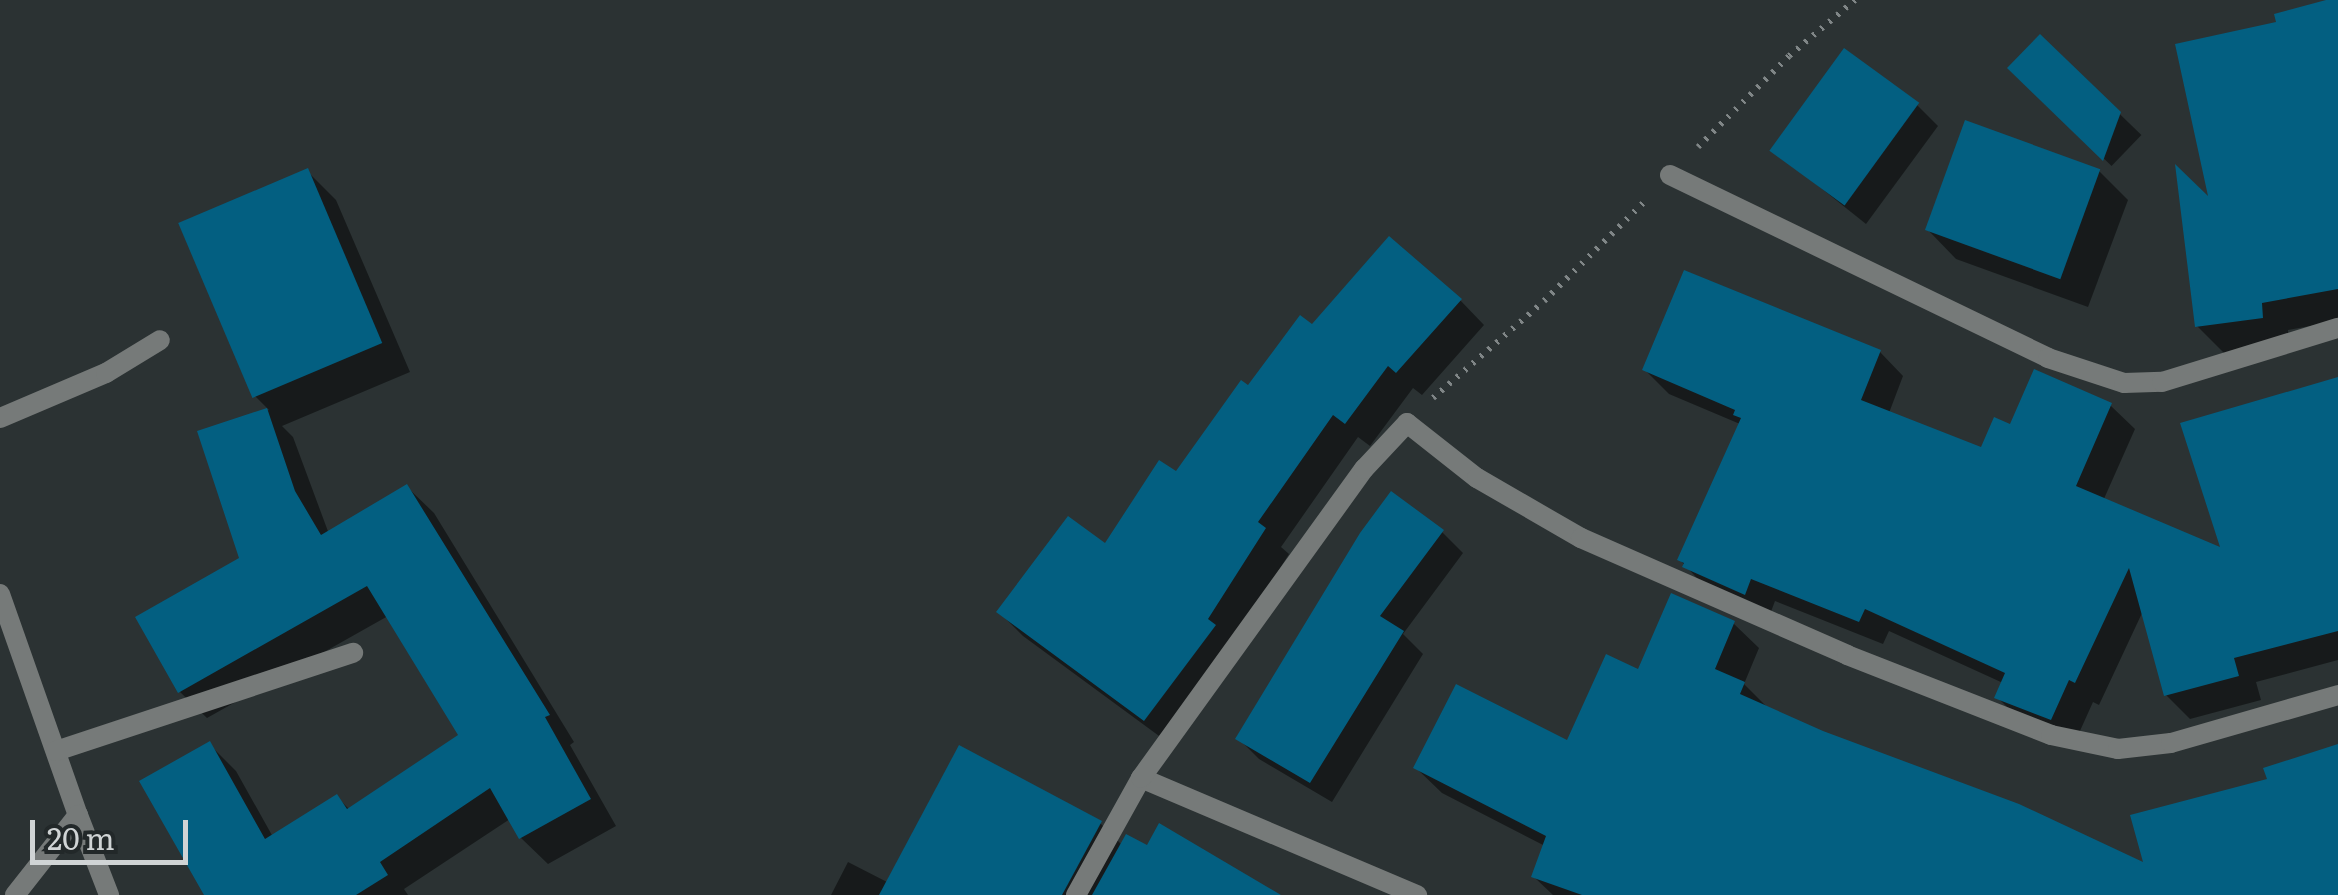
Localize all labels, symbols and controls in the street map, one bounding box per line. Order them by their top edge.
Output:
scale bar [35,800,192,862]
text: 20 m [47,815,115,859]

